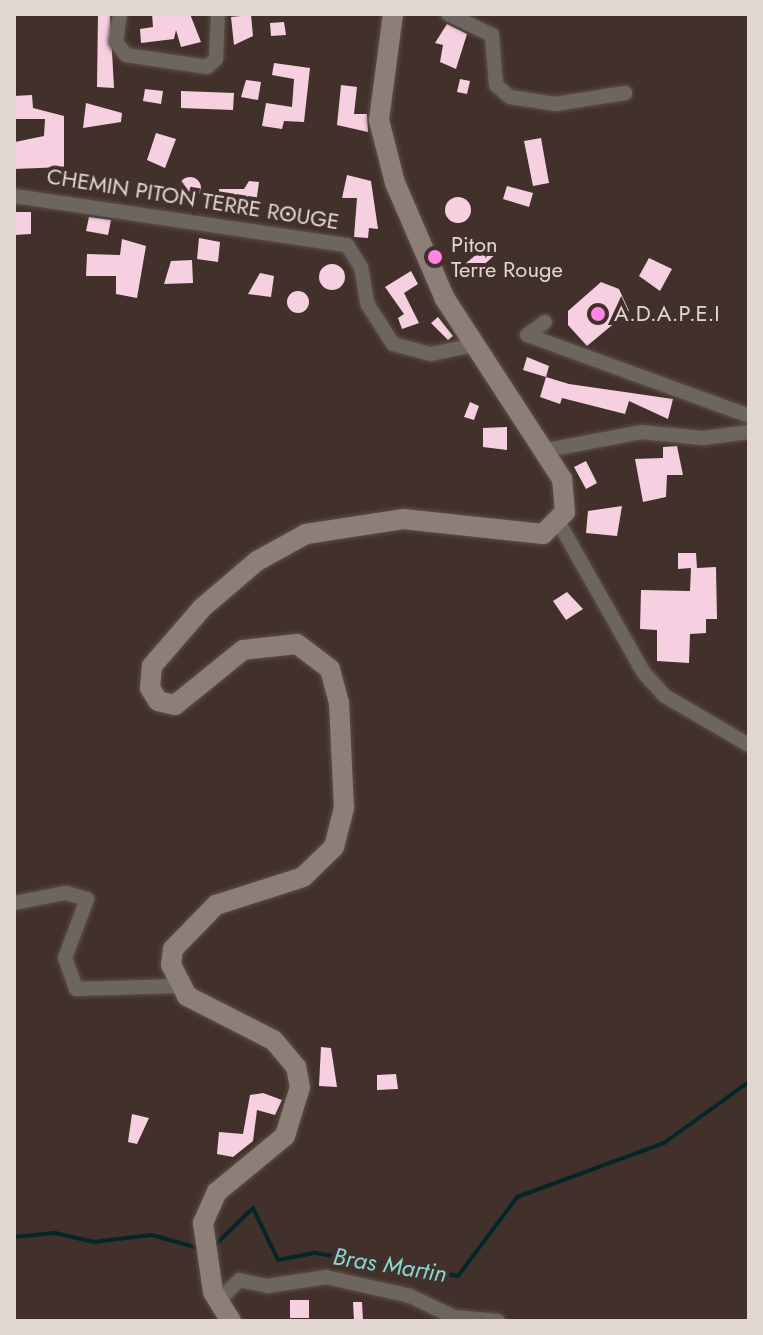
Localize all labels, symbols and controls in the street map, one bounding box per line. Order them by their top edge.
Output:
street label: CHEMIN PITON TERRE ROUGE [45,163,341,235]
place label: Piton Terre Rouge [451,231,563,282]
marker: Piton Terre Rouge [426,248,444,266]
place label: A.D.A.P.E.I [614,301,720,327]
marker: A.D.A.P.E.I [589,305,607,323]
water label: Bras Martin [331,1242,449,1288]

